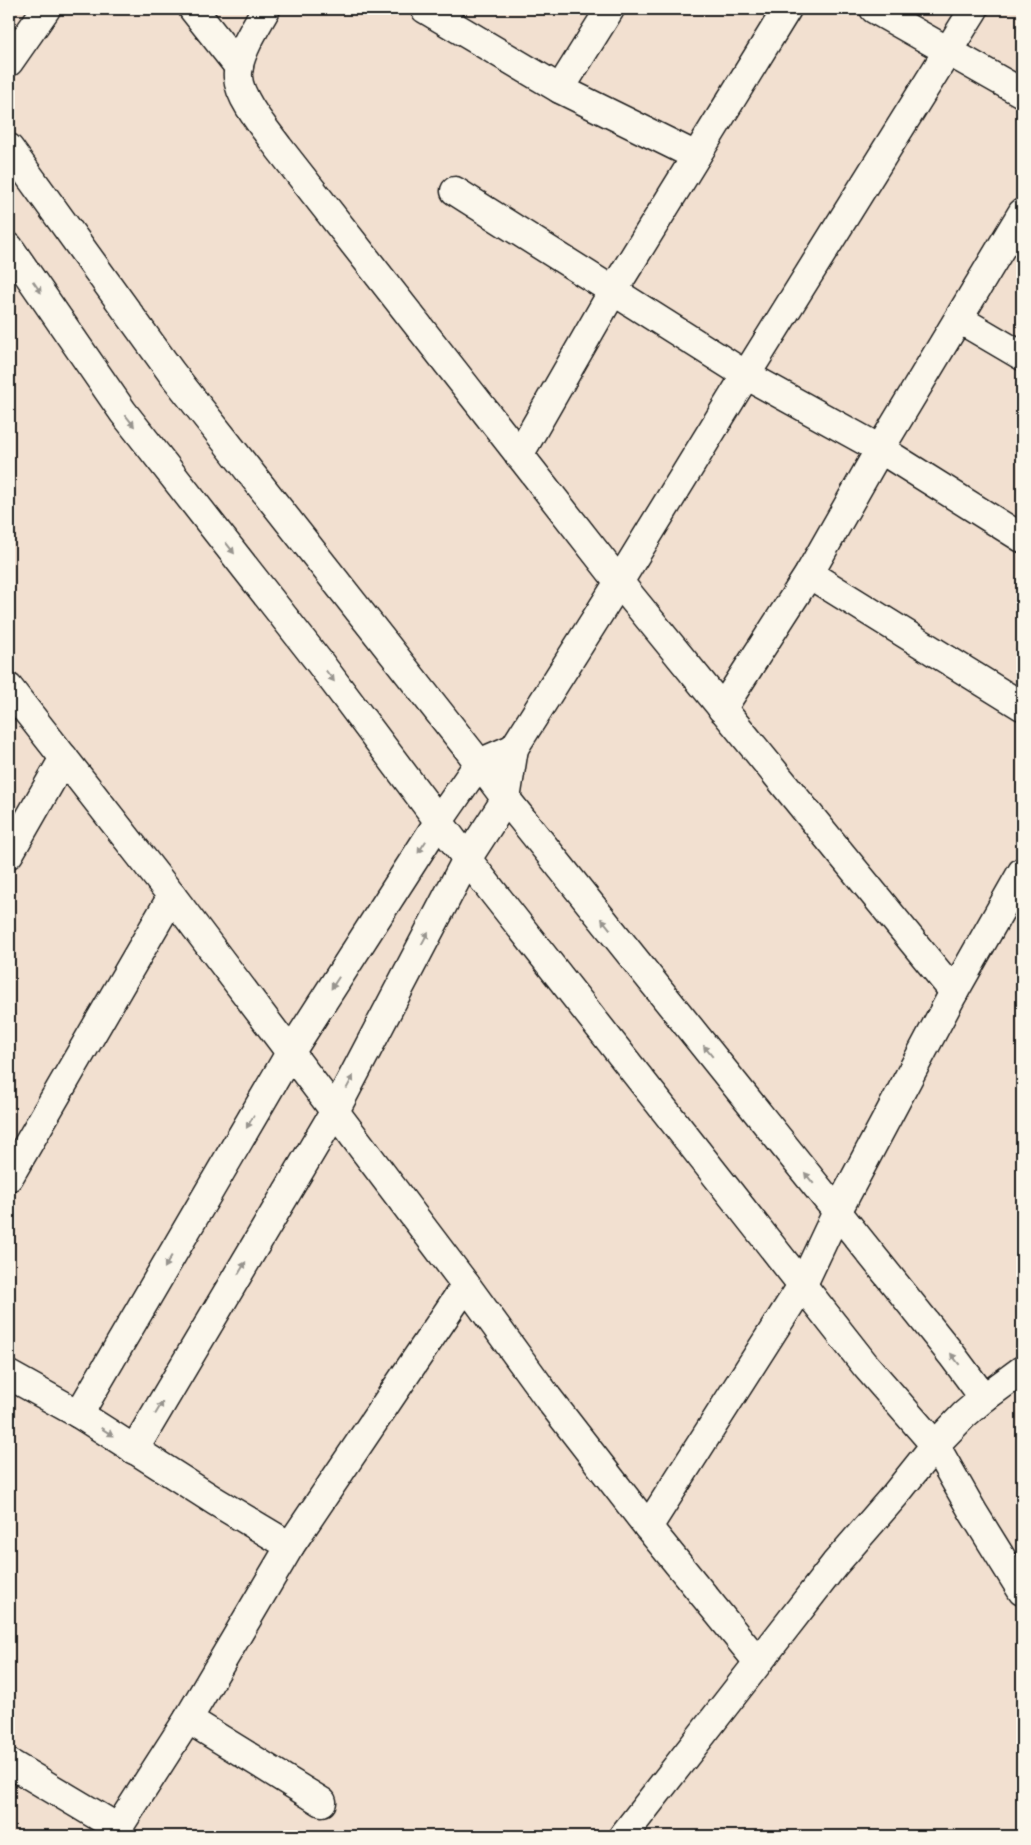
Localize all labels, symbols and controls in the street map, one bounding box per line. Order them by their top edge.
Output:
one-way arrow [32,281,41,294]
one-way arrow [124,414,135,427]
one-way arrow [225,541,235,555]
one-way arrow [325,669,335,683]
one-way arrow [418,840,427,853]
one-way arrow [601,917,611,931]
one-way arrow [421,931,430,945]
one-way arrow [330,977,339,990]
one-way arrow [702,1045,713,1058]
one-way arrow [346,1075,354,1089]
one-way arrow [245,1115,254,1129]
one-way arrow [804,1171,815,1184]
one-way arrow [163,1256,172,1269]
one-way arrow [237,1261,246,1274]
one-way arrow [950,1352,960,1366]
one-way arrow [155,1401,164,1414]
one-way arrow [100,1427,114,1437]

